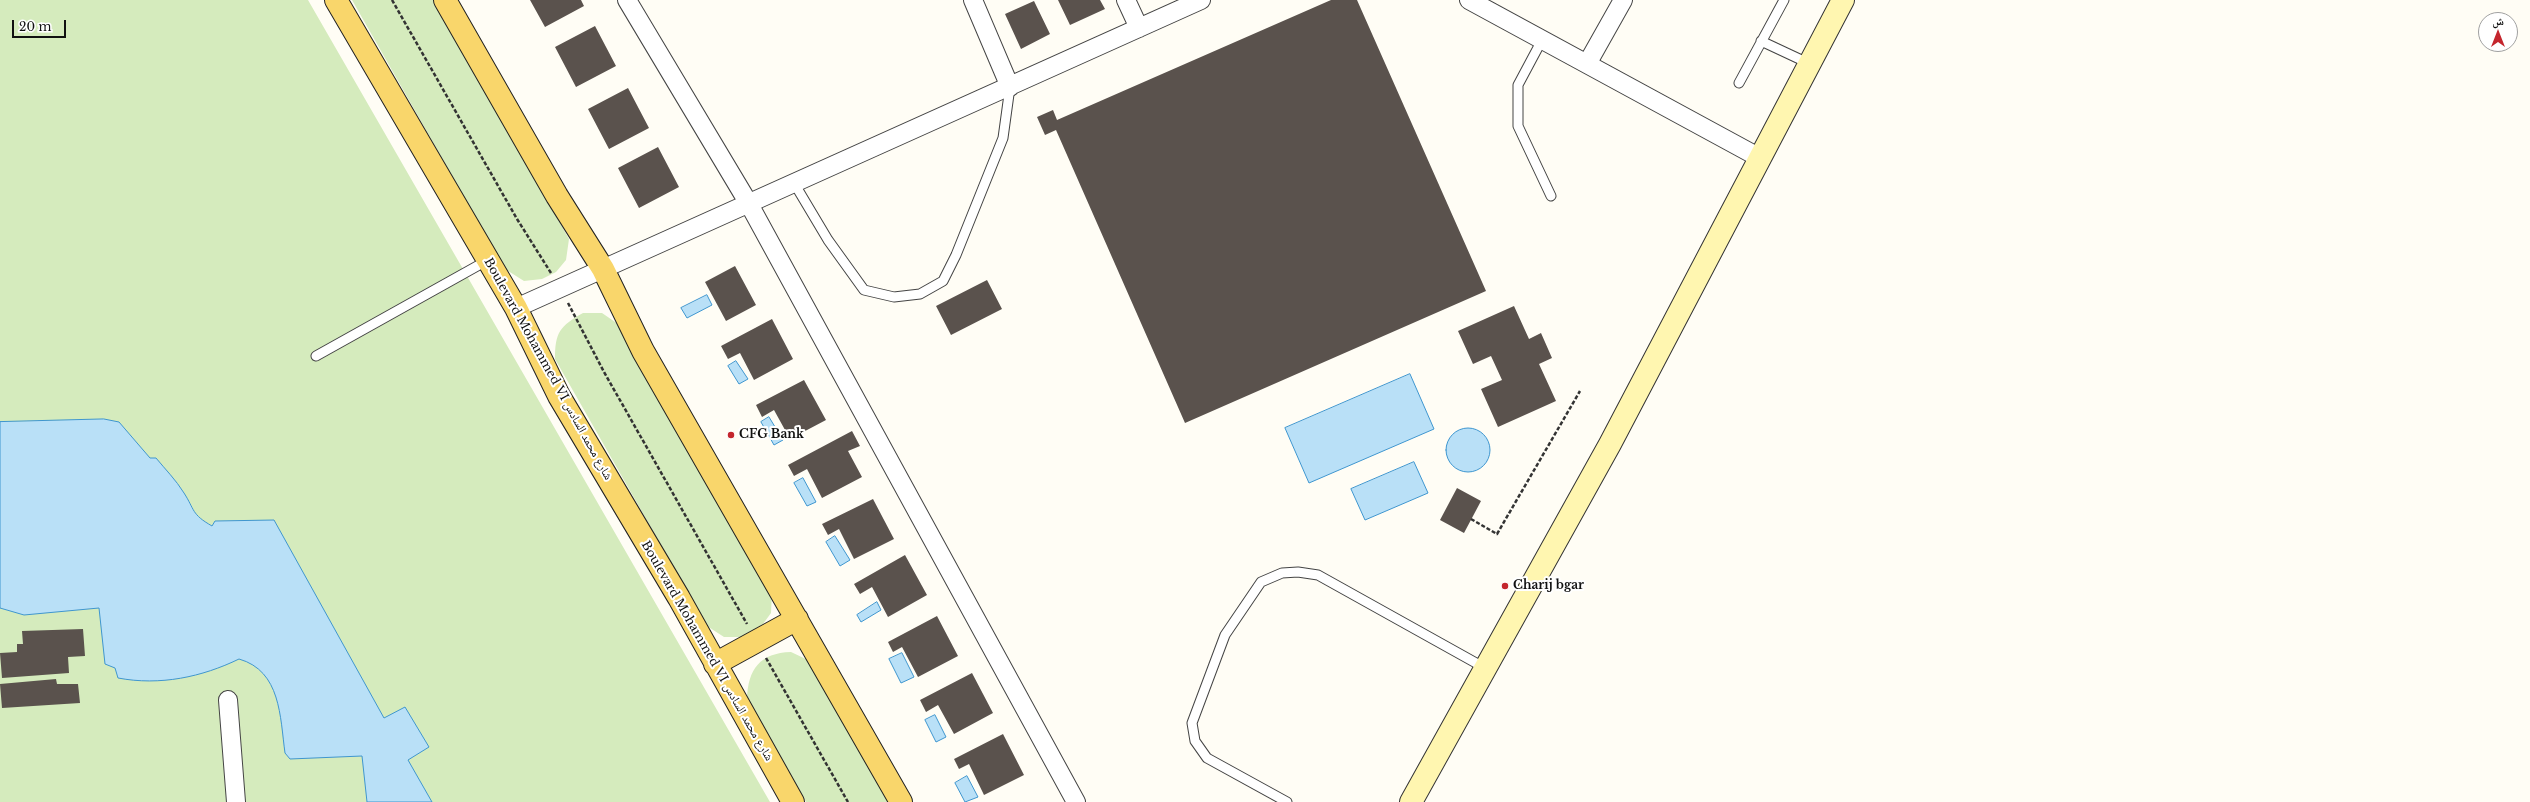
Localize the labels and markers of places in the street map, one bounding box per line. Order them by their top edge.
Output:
place label: CFG Bank [739,428,804,442]
marker: CFG Bank [726,430,736,440]
place label: Charij bgar [1513,579,1584,593]
marker: Charij bgar [1500,581,1510,591]

